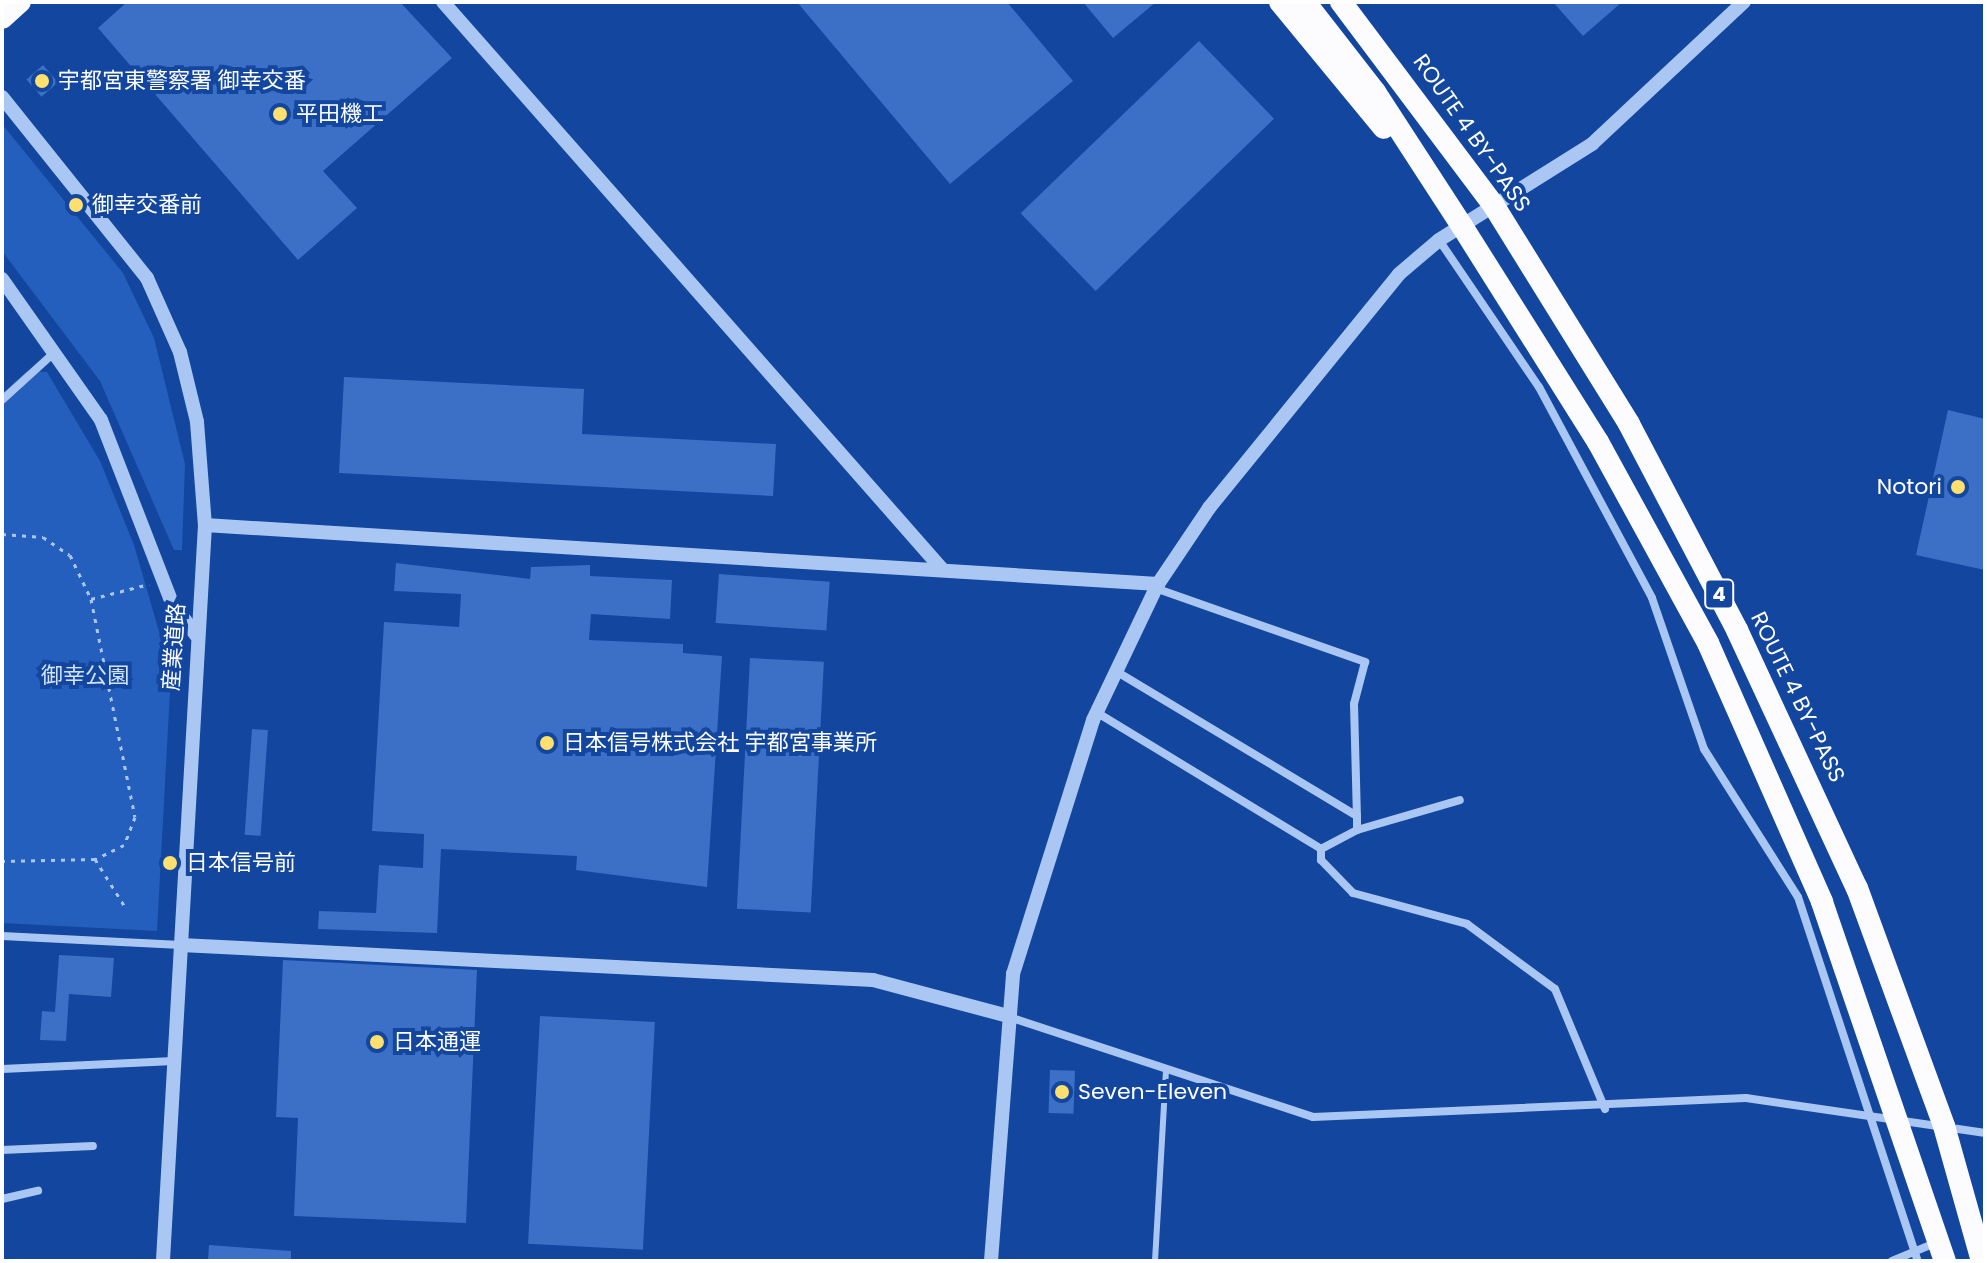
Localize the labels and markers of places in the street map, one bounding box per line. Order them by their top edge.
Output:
place label: 宇都宮東警察署 御幸交番 [58,68,306,94]
marker: 宇都宮東警察署 御幸交番 [33,72,51,90]
place label: 平田機工 [296,101,384,127]
marker: 平田機工 [271,105,289,123]
place label: 御幸交番前 [92,192,202,218]
marker: 御幸交番前 [67,196,85,214]
place label: Notori [1877,474,1942,500]
marker: Notori [1949,478,1967,496]
place label: 日本信号株式会社 宇都宮事業所 [563,730,877,756]
marker: 日本信号株式会社 宇都宮事業所 [538,734,556,752]
place label: 日本信号前 [186,850,296,876]
marker: 日本信号前 [161,854,179,872]
place label: 日本通運 [393,1029,481,1055]
marker: 日本通運 [368,1033,386,1051]
place label: Seven-Eleven [1078,1079,1227,1105]
marker: Seven-Eleven [1053,1083,1071,1101]

